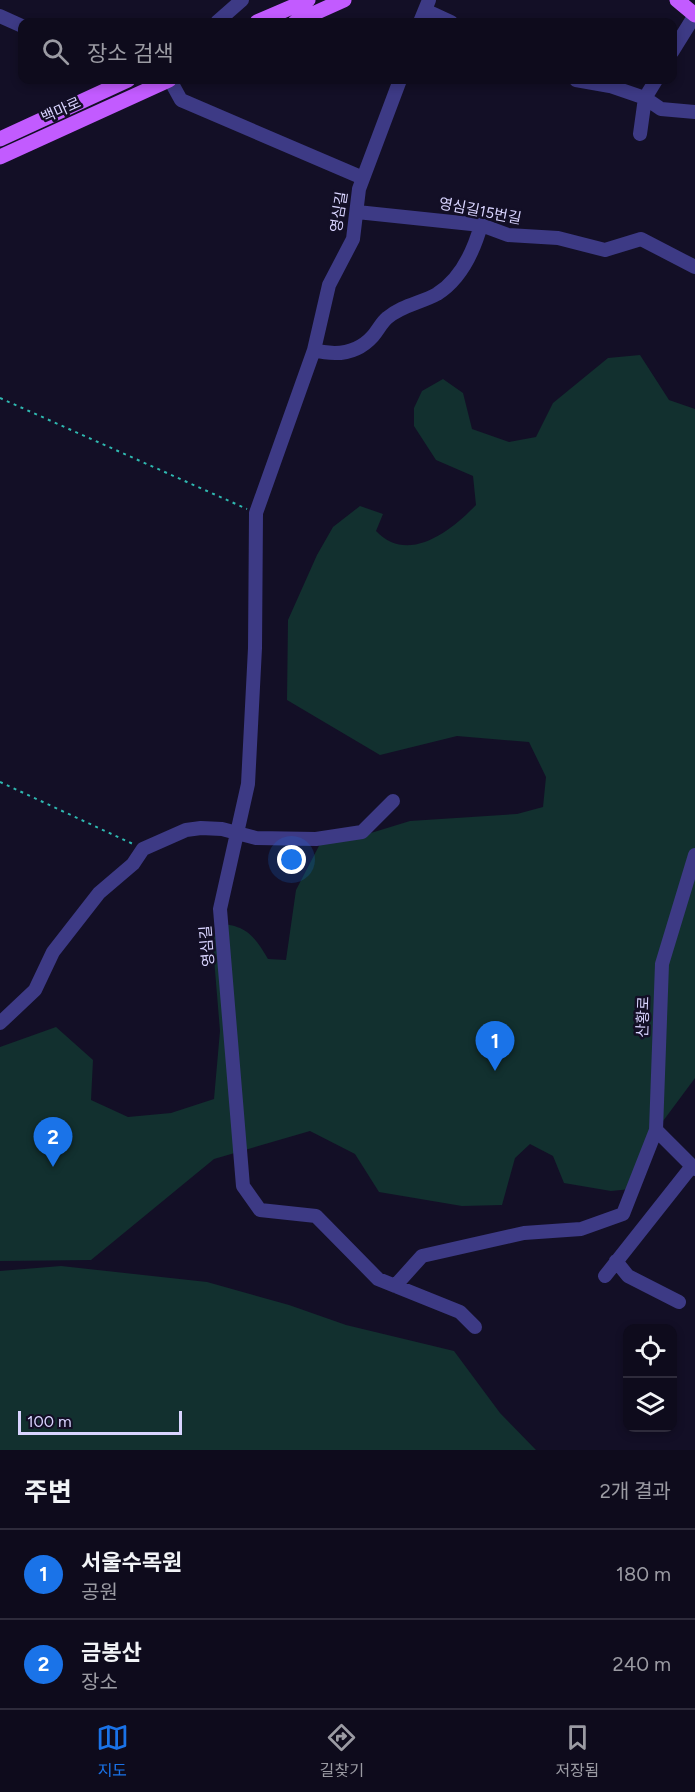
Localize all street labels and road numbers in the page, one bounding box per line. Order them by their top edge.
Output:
street label: 백마로 [38,93,84,127]
street label: 영심길 [327,190,351,234]
street label: 영심길15번길 [437,194,523,228]
street label: 영심길 [196,925,218,967]
street label: 산황로 [633,996,653,1038]

